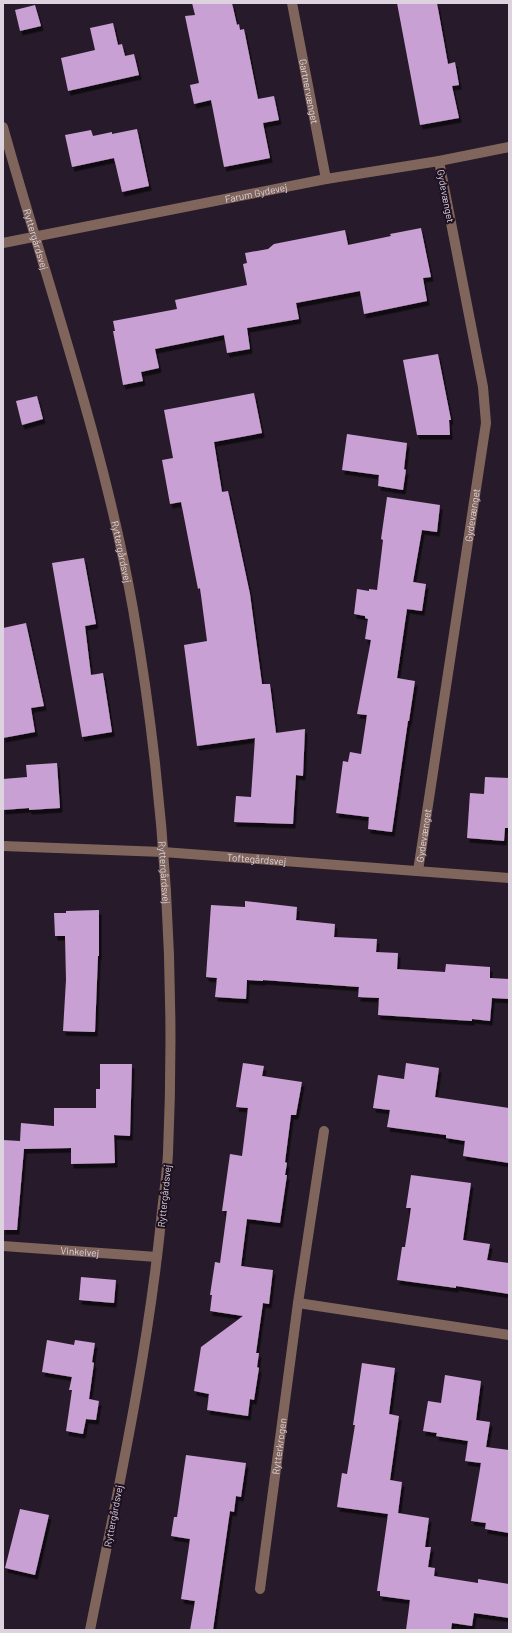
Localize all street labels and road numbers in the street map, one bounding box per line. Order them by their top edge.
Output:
street label: Gartnervænget [297,58,321,125]
street label: Gydevænget [435,168,457,224]
street label: Farum Gydevej [224,181,288,205]
street label: Ryttergårdsvej [21,207,51,271]
street label: Gydevænget [462,487,482,543]
street label: Ryttergårdsvej [109,519,134,584]
street label: Gydevænget [413,808,433,863]
street label: Ryttergårdsvej [156,841,173,904]
street label: Toftegårdsvej [227,851,287,867]
street label: Ryttergårdsvej [155,1164,173,1228]
street label: Vinkelvej [60,1244,100,1259]
street label: Rytterkrogen [269,1417,289,1475]
street label: Ryttergårdsvej [101,1484,125,1548]

